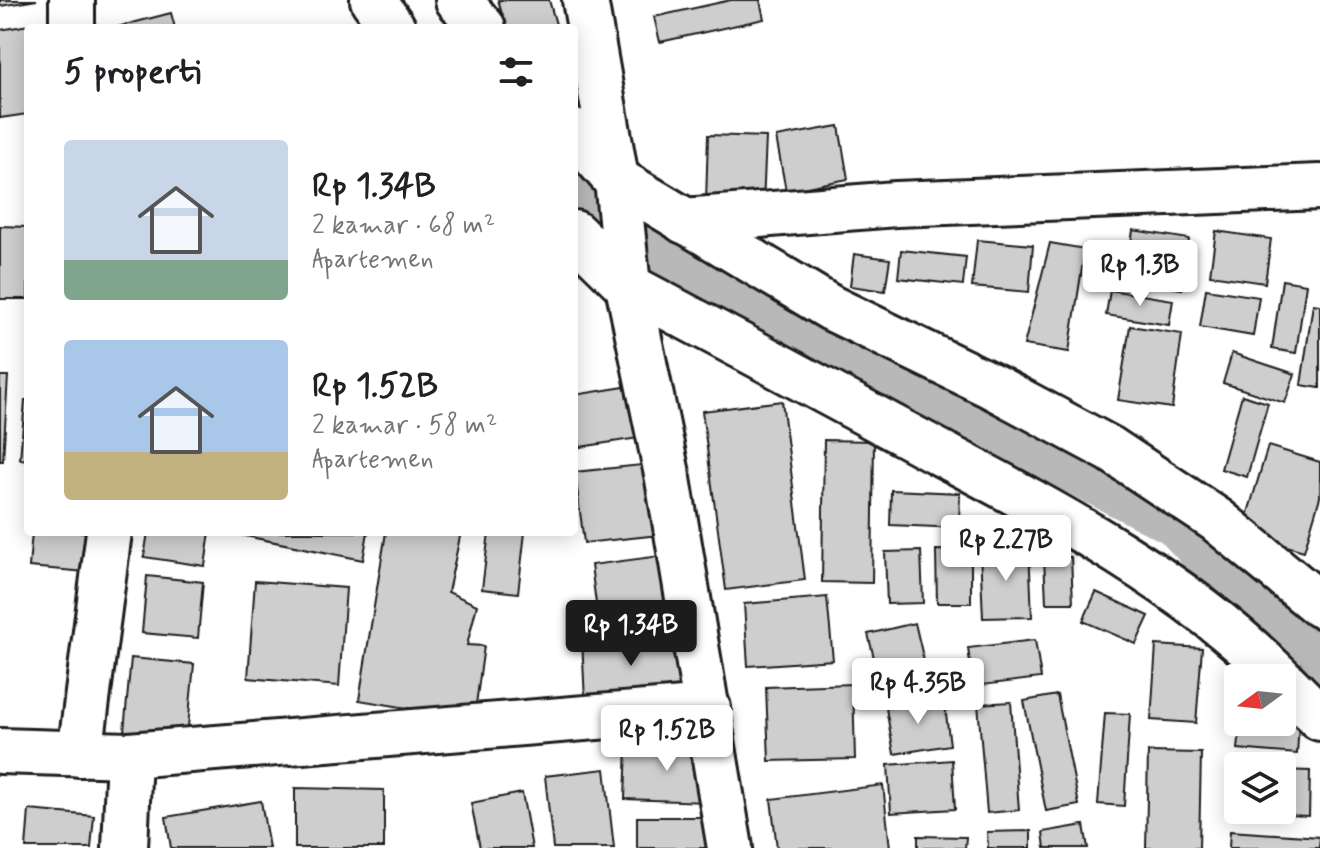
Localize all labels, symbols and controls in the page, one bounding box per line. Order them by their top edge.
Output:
text: 5 properti [64,50,201,95]
icon: filters [494,50,538,94]
text: Rp 1.34B [312,164,436,209]
icon: home [128,172,224,268]
text: 2 kamar · 68 m² [312,209,495,243]
pin: Rp 1.3B [1066,240,1214,308]
text: Apartemen [312,243,434,277]
text: Rp 1.3B [1101,249,1179,283]
text: Rp 1.52B [312,364,438,409]
icon: home [128,372,224,468]
text: 2 kamar · 58 m² [312,409,497,443]
text: Apartemen [312,443,434,477]
pin: Rp 2.27B [923,515,1089,583]
text: Rp 2.27B [959,524,1053,558]
pin: Rp 1.34B [548,600,714,668]
text: Rp 1.34B [584,609,678,643]
pin: Rp 4.35B [835,658,1001,726]
north arrow [1224,664,1296,736]
map controls [1224,664,1296,824]
text: Rp 4.35B [870,667,966,701]
pin: Rp 1.52B [584,705,750,773]
text: Rp 1.52B [619,714,715,748]
button: layers [1224,752,1296,824]

